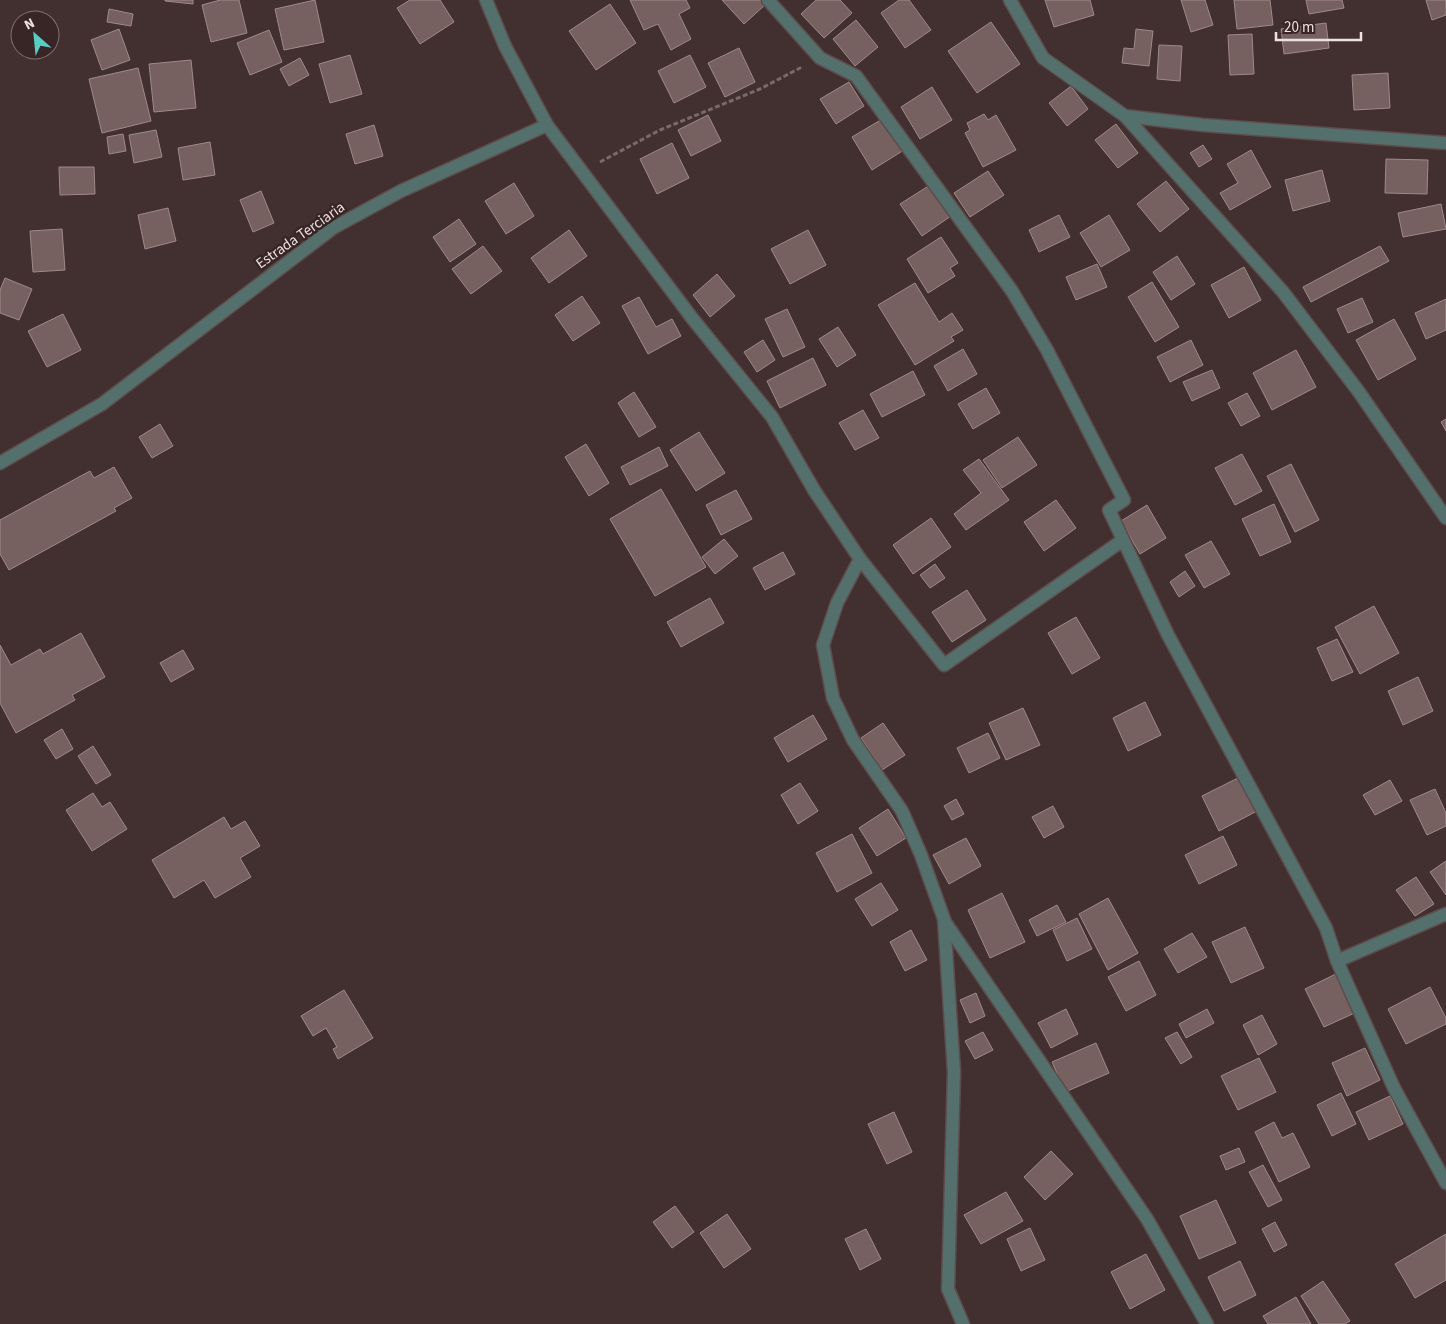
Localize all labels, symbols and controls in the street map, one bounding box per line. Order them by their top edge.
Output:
north arrow [10,10,60,60]
scale bar [1276,10,1361,42]
text: N [21,13,38,35]
text: 20 m [1284,17,1314,38]
street label: Estrada Terciaria [252,197,349,274]

